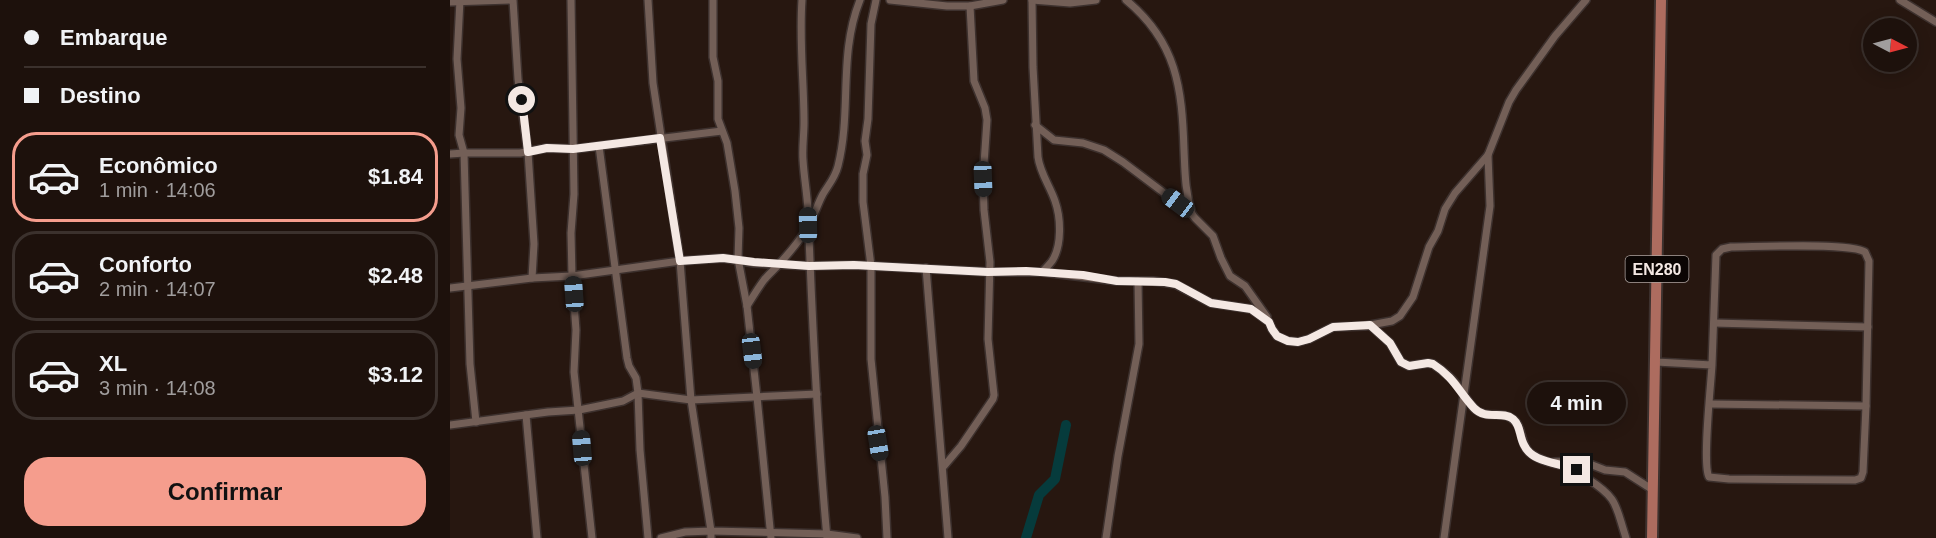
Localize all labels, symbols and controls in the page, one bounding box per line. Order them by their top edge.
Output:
north arrow [1863,18,1917,72]
map controls [1863,18,1917,72]
text: Embarque [60,25,168,50]
text: Destino [60,83,141,108]
route start [508,86,535,113]
icon: car [27,150,81,204]
text: Econômico [99,153,218,178]
car [973,161,993,197]
text: $1.84 [368,164,423,189]
text: 1 min · 14:06 [99,179,216,201]
car [1158,185,1198,221]
car [799,207,817,243]
icon: car [27,249,81,303]
text: Conforto [99,252,192,277]
road number: EN280 [1626,256,1688,282]
text: $2.48 [368,263,423,288]
car [564,275,584,313]
text: 2 min · 14:07 [99,278,216,300]
car [741,332,763,370]
icon: car [27,348,81,402]
text: XL [99,351,127,376]
text: $3.12 [368,362,423,387]
text: 3 min · 14:08 [99,377,216,399]
callout: 4 min [1528,383,1626,425]
text: 4 min [1550,392,1603,414]
car [866,424,890,462]
car [571,429,593,467]
route end [1563,456,1590,483]
button: Confirmar [24,457,426,526]

